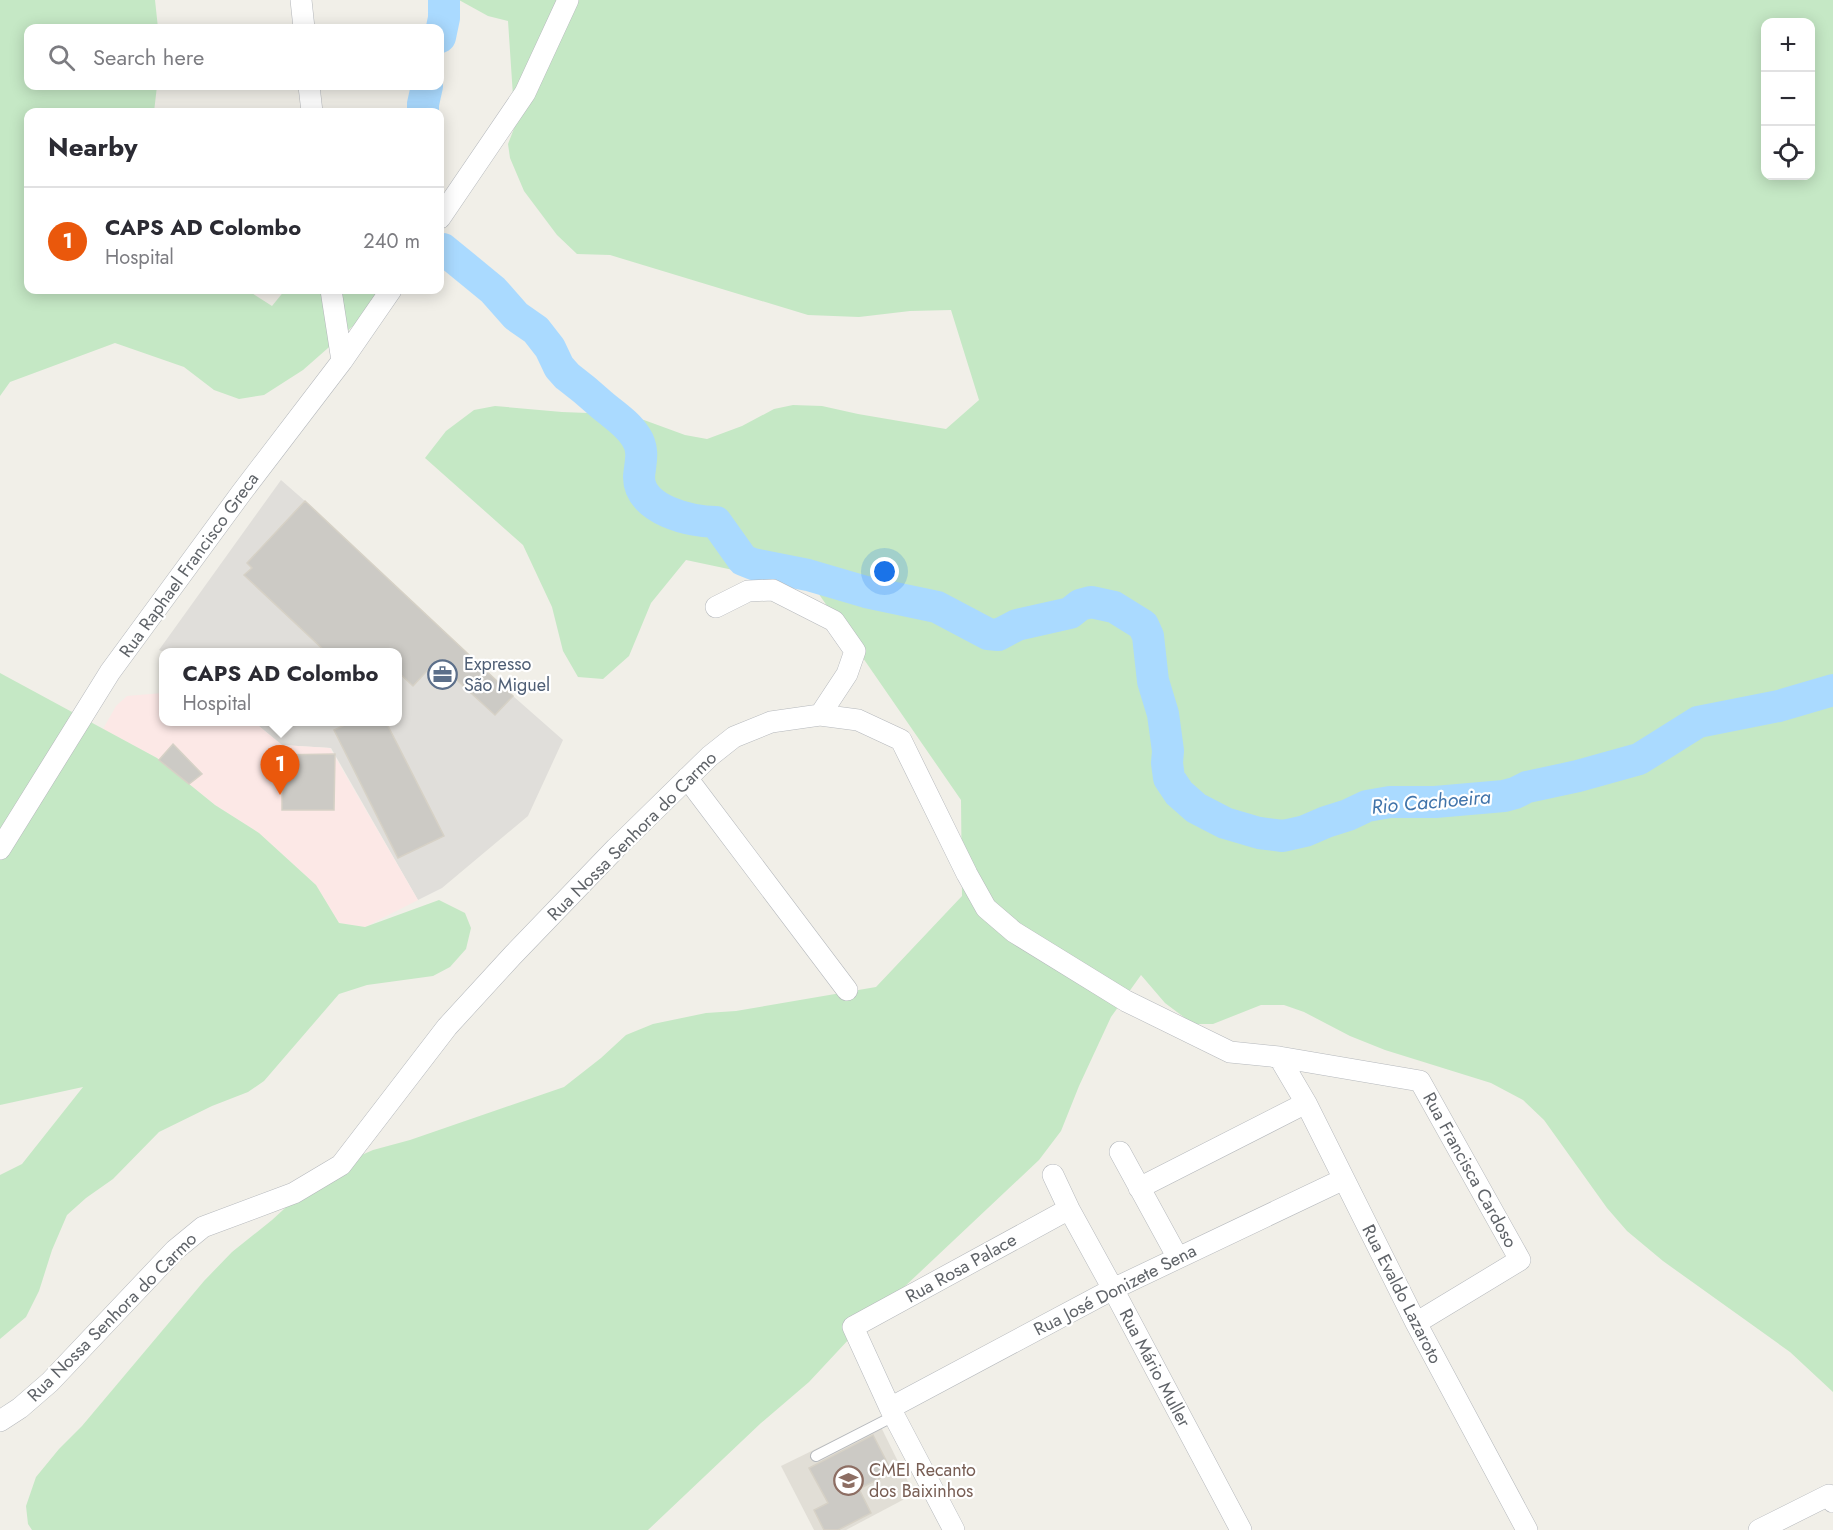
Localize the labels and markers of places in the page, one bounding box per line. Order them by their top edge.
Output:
place label: Expresso São Miguel [464,651,550,698]
office icon: Expresso São Miguel [427,658,459,690]
pin: 1 [260,746,300,795]
place label: CMEI Recanto dos Baixinhos [869,1457,976,1504]
school or university icon: CMEI Recanto dos Baixinhos [832,1464,864,1496]

